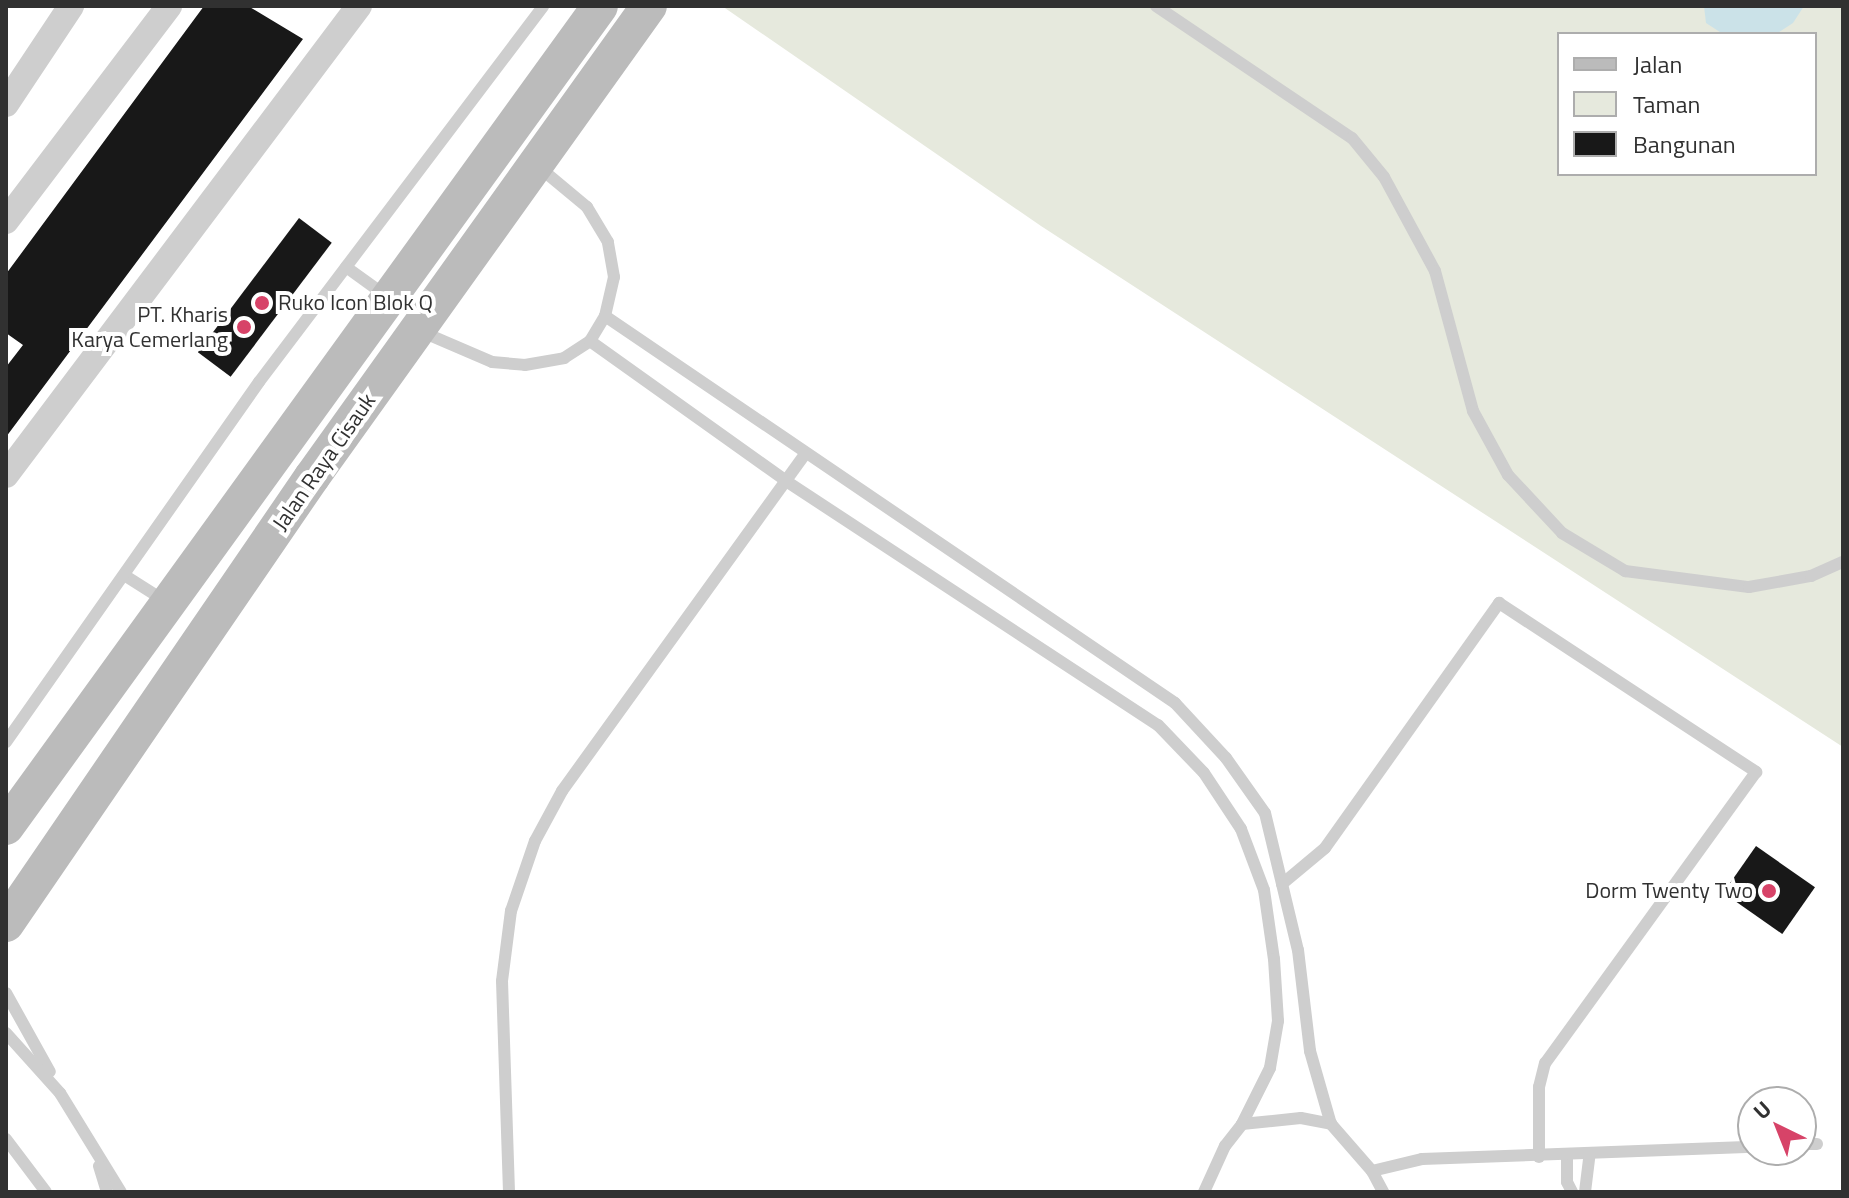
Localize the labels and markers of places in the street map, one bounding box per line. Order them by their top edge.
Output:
place label: Ruko Icon Blok Q [278,290,433,316]
marker: Ruko Icon Blok Q [253,294,271,312]
place label: PT. Kharis Karya Cemerlang [71,301,228,352]
marker: PT. Kharis Karya Cemerlang [235,318,253,336]
place label: Dorm Twenty Two [1585,878,1753,904]
marker: Dorm Twenty Two [1760,882,1778,900]

